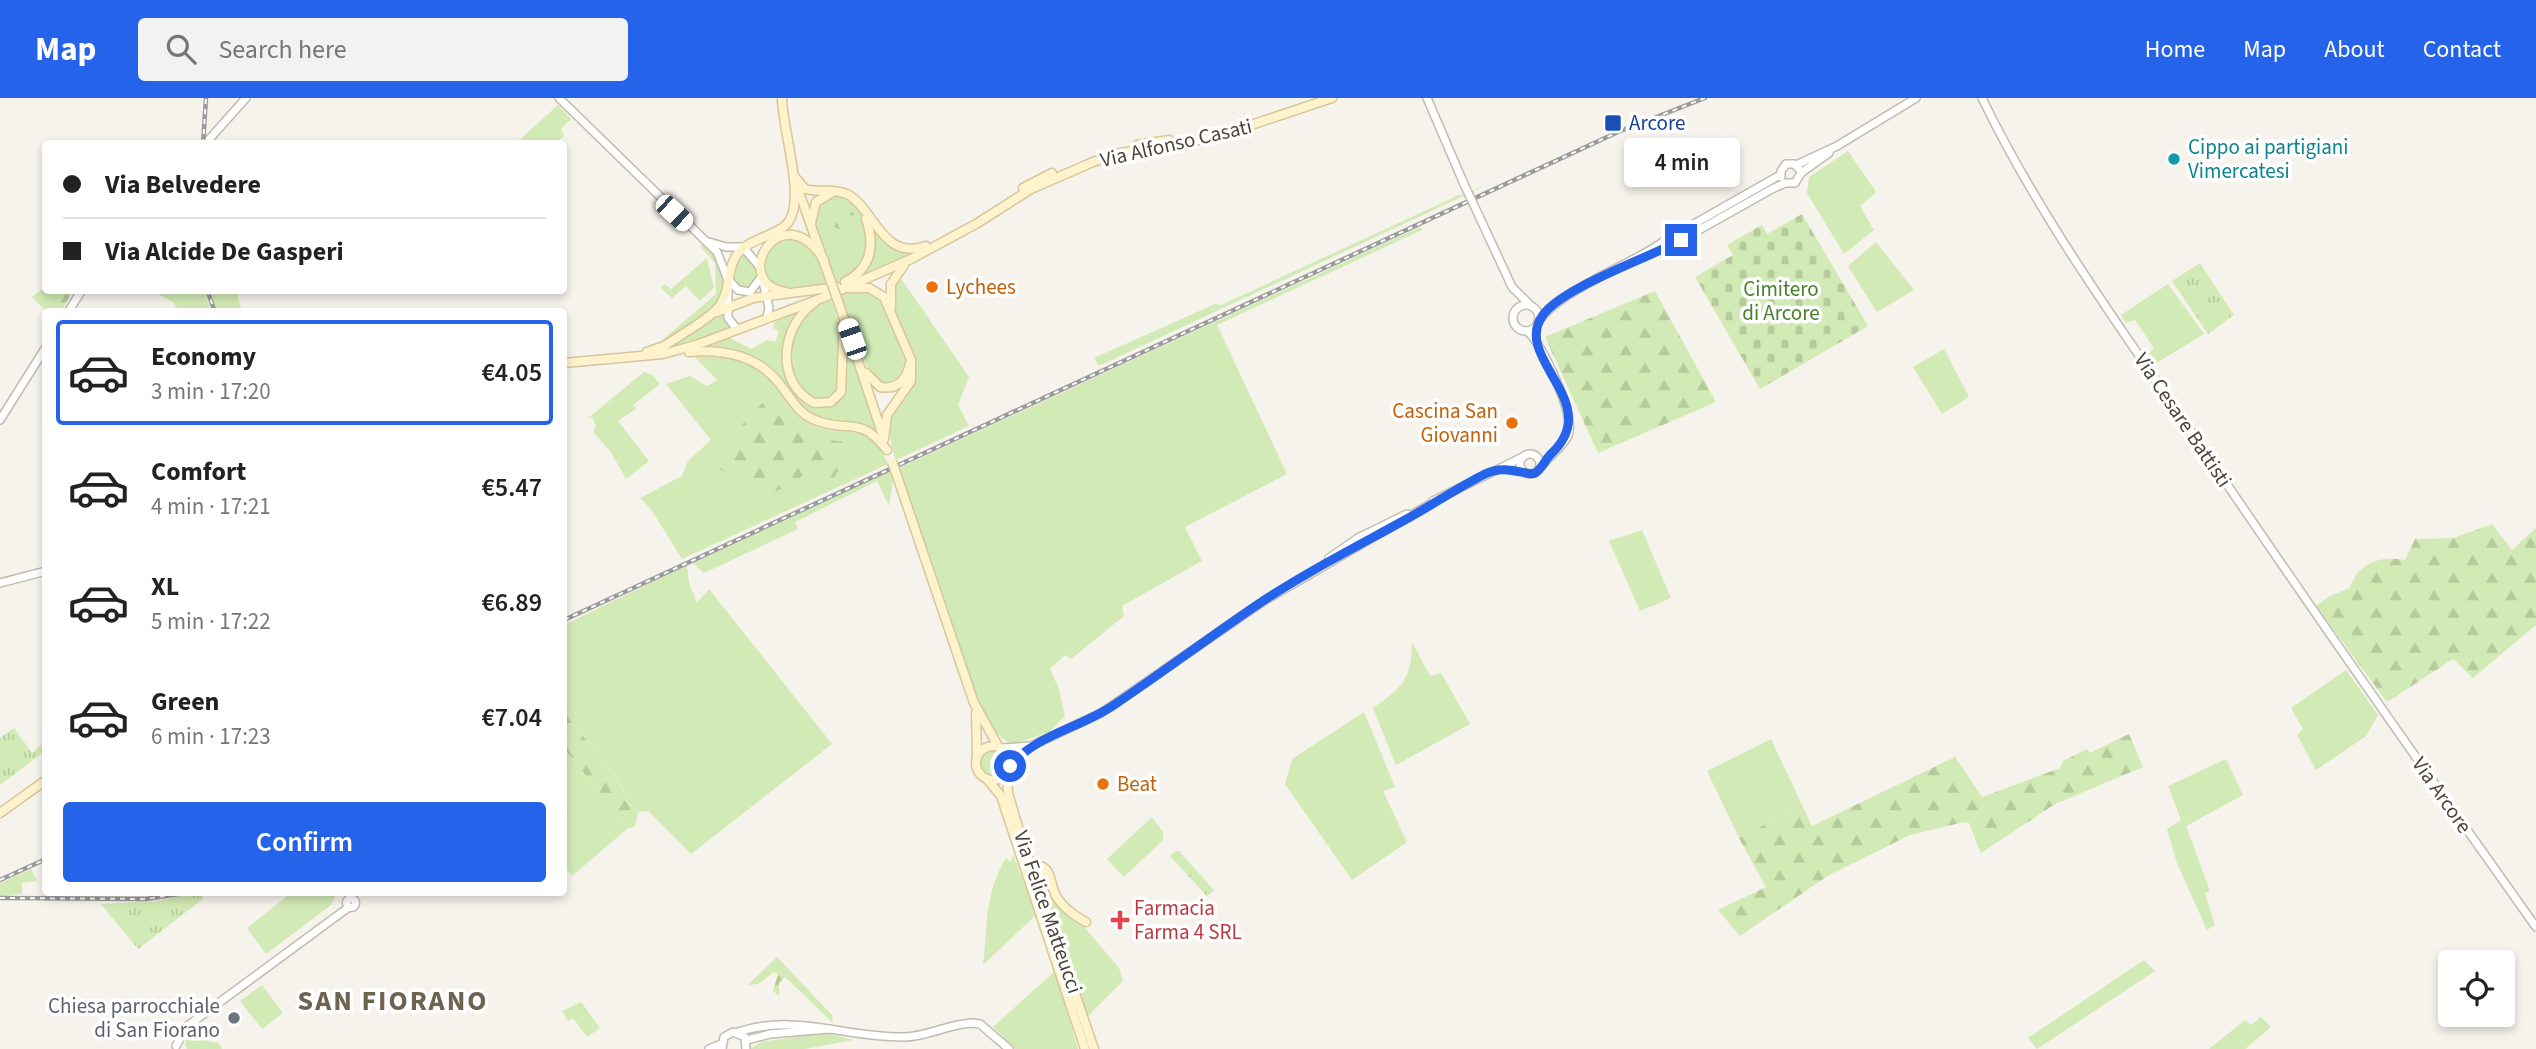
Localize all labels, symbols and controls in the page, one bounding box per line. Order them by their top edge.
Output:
search box [138,18,628,81]
text: Map [35,26,96,73]
icon: search [162,30,200,68]
text: Search here [218,31,347,68]
text: Home [2145,32,2205,67]
text: Map [2243,32,2286,67]
text: About [2324,32,2385,67]
text: Contact [2423,32,2501,67]
place label: Arcore [1629,108,1686,138]
street label: Via Alfonso Casati [1097,111,1255,175]
marker: Arcore [1603,113,1623,133]
place label: Cippo ai partigiani Vimercatesi [2188,132,2349,186]
callout: 4 min [1623,138,1739,188]
text: 4 min [1655,146,1709,179]
marker: Cippo ai partigiani Vimercatesi [2166,151,2182,167]
text: Via Belvedere [105,166,261,203]
car [652,191,697,235]
route end [1665,224,1697,256]
text: Via Alcide De Gasperi [105,233,344,270]
place label: Lychees [946,272,1016,302]
park label: Cimitero di Arcore [1742,274,1820,328]
marker: Lychees [924,279,940,295]
car [836,316,869,362]
text: Economy [151,338,256,375]
icon: car [67,341,130,404]
street label: Via Cesare Battisti [2127,347,2239,493]
text: €4.05 [481,354,542,391]
text: 3 min · 17:20 [151,375,271,408]
place label: Cascina San Giovanni [1392,396,1498,450]
marker: Cascina San Giovanni [1504,415,1520,431]
text: Comfort [151,453,246,490]
icon: car [67,456,130,519]
text: €5.47 [481,469,542,506]
text: 4 min · 17:21 [151,490,271,523]
text: XL [151,568,179,605]
icon: car [67,571,130,634]
text: €6.89 [481,584,542,621]
text: 5 min · 17:22 [151,605,271,638]
text: Green [151,683,219,720]
icon: car [67,686,130,749]
text: €7.04 [481,699,542,736]
text: 6 min · 17:23 [151,720,271,753]
route start [994,750,1026,782]
street label: Via Arcore [2405,751,2479,839]
place label: Beat [1117,769,1157,799]
marker: Beat [1095,776,1111,792]
button: Confirm [63,802,546,882]
street label: Via Felice Matteucci [1006,827,1090,997]
place label: Farmacia Farma 4 SRL [1134,893,1242,947]
marker: Farmacia Farma 4 SRL [1112,912,1128,928]
map controls [2438,950,2515,1027]
button: locate [2438,950,2515,1027]
district label: SAN FIORANO [298,981,488,1021]
place label: Chiesa parrocchiale di San Fiorano [48,991,220,1045]
marker: Chiesa parrocchiale di San Fiorano [226,1010,242,1026]

